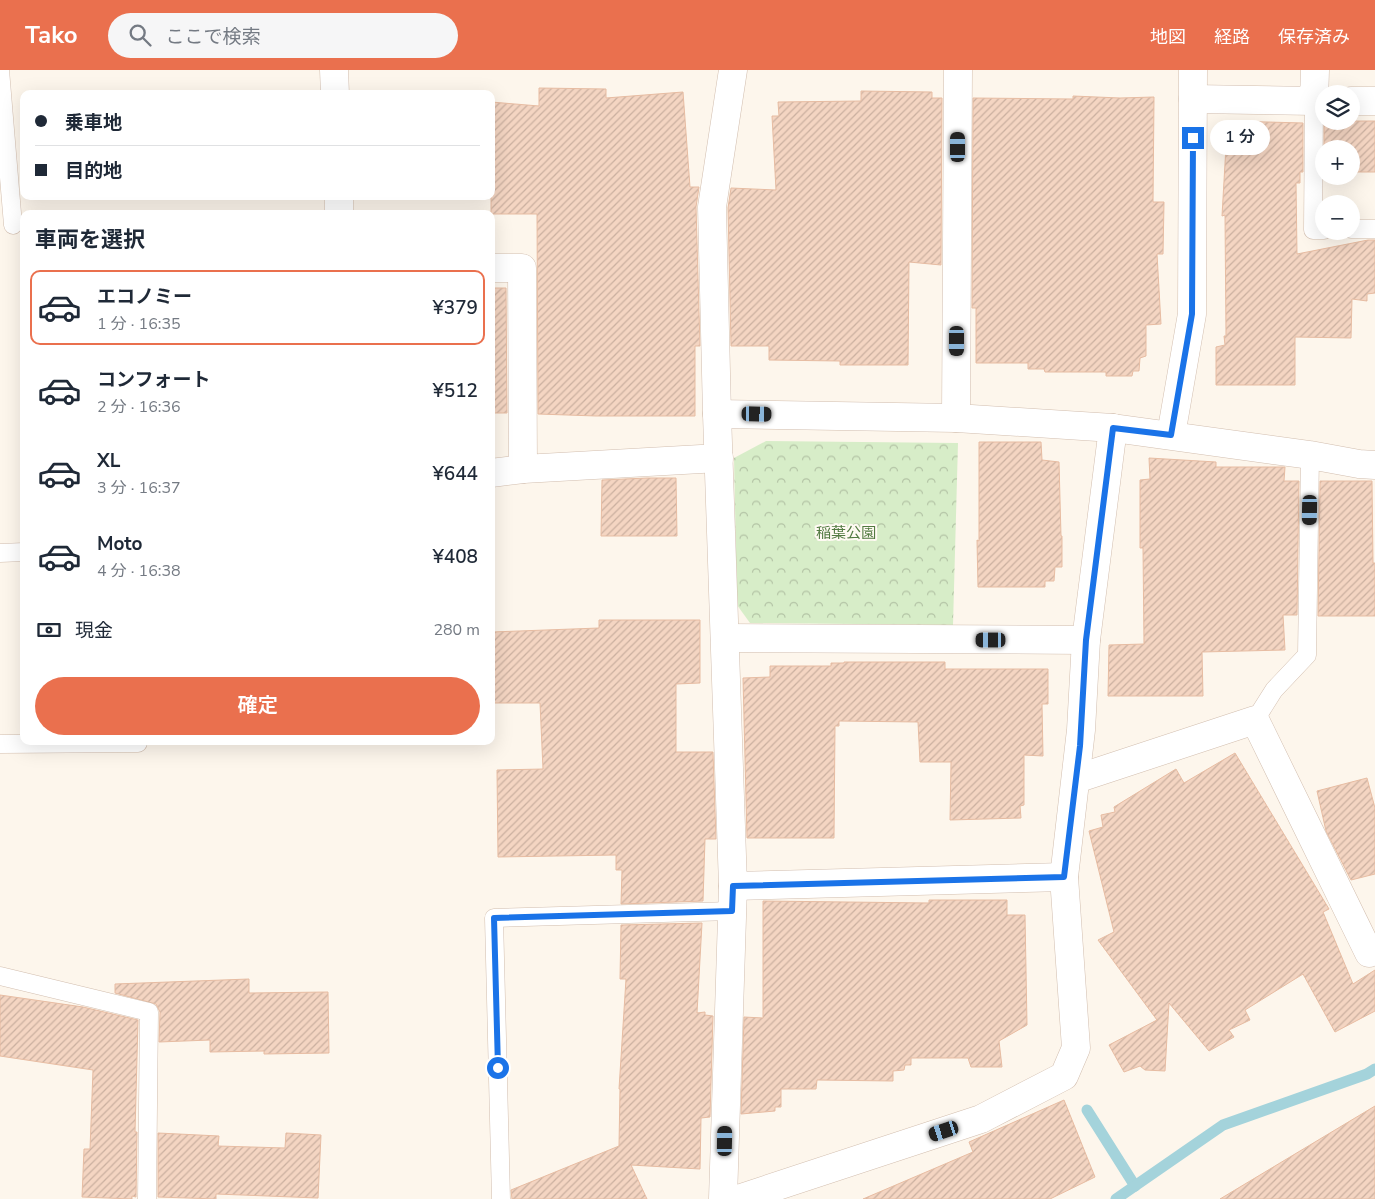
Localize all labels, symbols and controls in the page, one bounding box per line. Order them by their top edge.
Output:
search box [108,13,458,58]
text: Tako [25,19,78,51]
icon: search [126,21,154,49]
text: ここで検索 [166,24,261,50]
text: 地図 [1150,25,1186,49]
text: 経路 [1214,25,1250,49]
text: 保存済み [1278,25,1350,49]
map controls [1315,85,1360,240]
button: layers [1315,85,1360,130]
text: 乗車地 [65,110,122,136]
callout: 1 分 [1210,120,1270,156]
text: 1 分 [1225,126,1255,148]
route end [1182,127,1204,149]
car [950,132,965,162]
button: + [1315,140,1360,185]
text: 目的地 [65,158,122,184]
button: − [1315,195,1360,240]
text: 車両を選択 [35,225,145,255]
text: エコノミー [97,284,192,310]
icon: car [37,285,82,330]
text: ¥379 [432,295,478,321]
text: 1 分 · 16:35 [97,313,181,335]
car [949,326,964,356]
text: コンフォート [97,367,210,393]
icon: car [37,368,82,413]
text: ¥512 [432,378,478,404]
text: 2 分 · 16:36 [97,396,181,418]
car [741,406,772,422]
text: XL [97,448,120,474]
icon: car [37,451,82,496]
text: ¥644 [432,461,478,487]
text: 3 分 · 16:37 [97,477,181,499]
car [1302,495,1317,525]
park label: 稲葉公園 [816,523,876,543]
text: Moto [97,531,143,557]
icon: car [37,534,82,579]
text: ¥408 [432,544,478,570]
text: 4 分 · 16:38 [97,560,181,582]
icon: cash [35,616,63,644]
text: 現金 [75,618,113,644]
text: 280 m [433,619,480,641]
car [976,633,1006,648]
button: 確定 [35,677,480,735]
route start [487,1057,509,1079]
car [927,1119,960,1143]
car [717,1126,732,1156]

